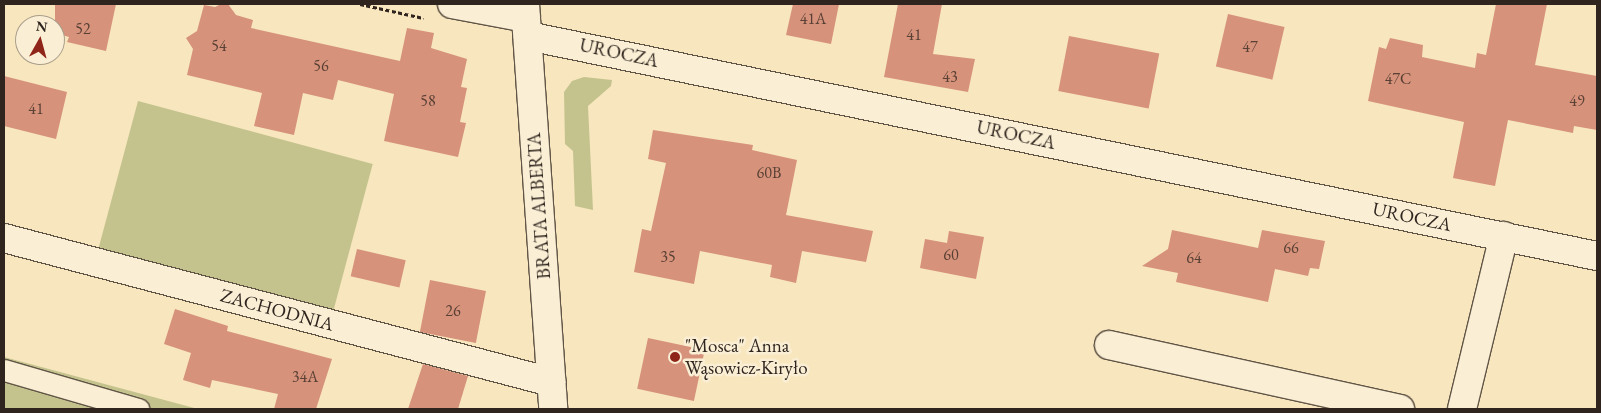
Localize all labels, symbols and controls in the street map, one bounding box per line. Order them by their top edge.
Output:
house number: 41A [800,9,826,29]
north arrow [15,15,65,65]
text: N [35,16,48,36]
house number: 52 [75,19,91,39]
house number: 41 [906,25,922,45]
street label: UROCZA [577,34,661,72]
house number: 54 [211,36,227,56]
house number: 47 [1242,37,1258,57]
house number: 56 [313,56,329,76]
house number: 43 [942,67,958,87]
house number: 47C [1385,69,1411,89]
house number: 58 [420,91,436,111]
house number: 49 [1569,91,1585,111]
house number: 41 [28,99,44,119]
street label: UROCZA [974,116,1058,154]
street label: BRATA ALBERTA [523,132,555,280]
house number: 60B [757,163,781,183]
street label: UROCZA [1370,198,1454,236]
house number: 66 [1283,238,1299,258]
house number: 60 [943,245,959,265]
house number: 35 [660,247,676,267]
house number: 64 [1186,248,1202,268]
street label: ZACHODNIA [218,284,336,336]
house number: 26 [445,301,461,321]
place label: "Mosca" Anna Wąsowicz-Kiryło [685,335,808,379]
marker: "Mosca" Anna Wąsowicz-Kiryło [669,351,681,363]
house number: 34A [292,367,318,387]

